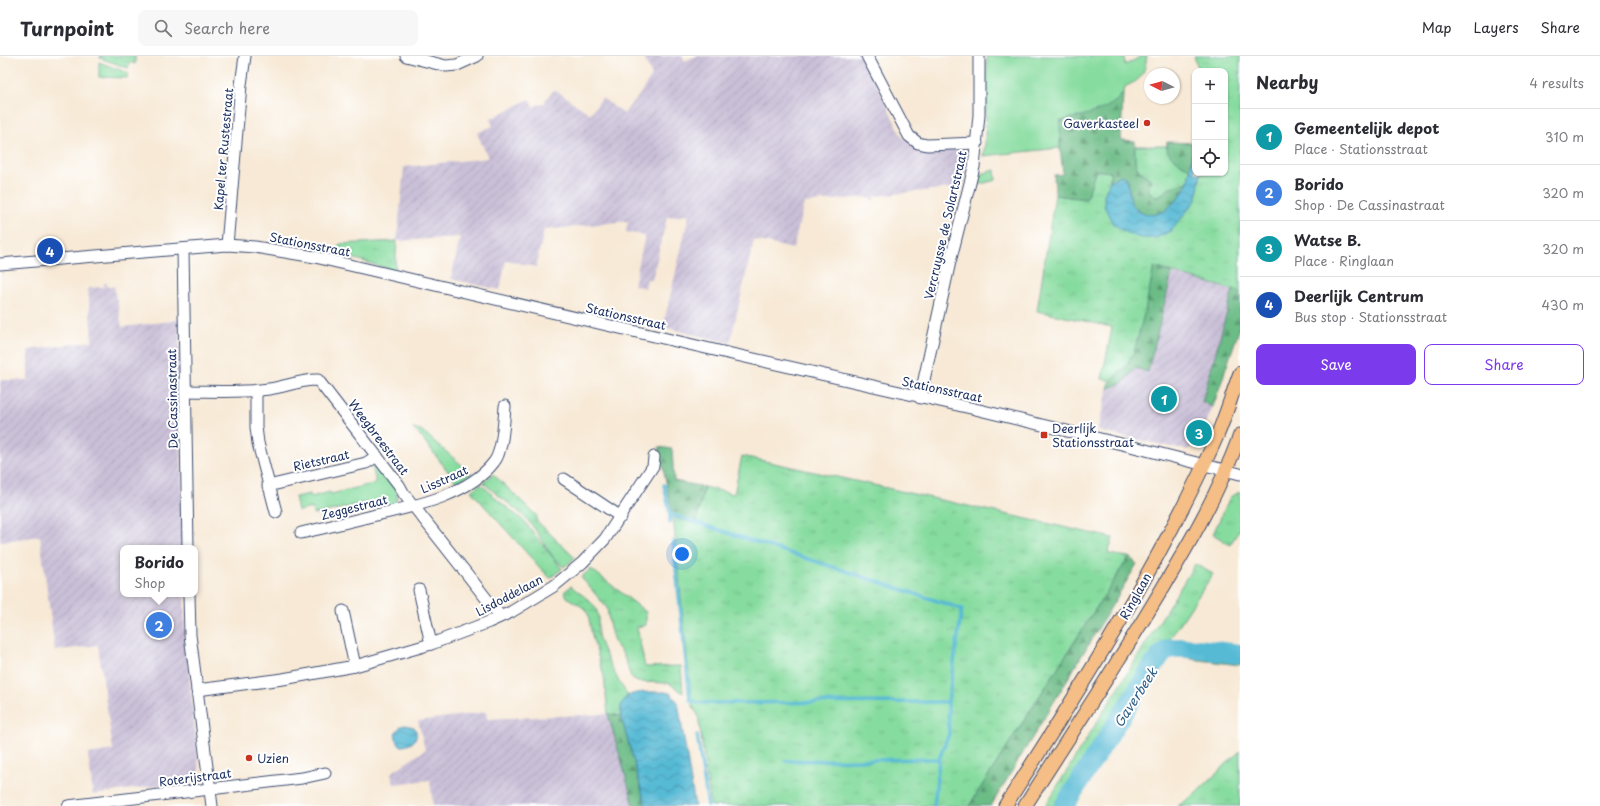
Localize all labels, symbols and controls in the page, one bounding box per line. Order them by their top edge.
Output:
search box [138,10,418,46]
text: Turnpoint [20,14,114,42]
text: Search here [184,16,270,39]
icon: search [152,17,174,39]
text: Map [1422,17,1452,38]
text: Layers [1474,17,1519,38]
text: Share [1541,17,1580,38]
north arrow [1144,68,1180,104]
map controls [1192,68,1228,176]
button: + [1192,68,1228,104]
text: Nearby [1256,69,1318,95]
text: 4 results [1530,73,1584,92]
street label: Kapel ter Rustestraat [209,87,237,211]
button: − [1192,104,1228,140]
place label: Gaverkasteel [1063,114,1139,132]
text: Gemeentelijk depot [1294,116,1439,139]
marker: Gaverkasteel [1142,118,1152,128]
text: 1 [1266,127,1272,146]
text: 310 m [1545,127,1584,146]
text: Place · Stationsstraat [1294,139,1428,158]
button: locate [1192,140,1228,176]
street label: Vercruysse de Solartstraat [919,149,971,301]
text: Borido [1294,172,1344,195]
text: 2 [1264,183,1274,202]
text: 320 m [1542,183,1584,202]
text: Shop · De Cassinastraat [1294,195,1445,214]
street label: Stationsstraat [268,227,352,261]
text: Watse B. [1294,228,1361,251]
pin: 4 [37,236,63,266]
text: 3 [1265,239,1273,258]
text: 320 m [1542,239,1584,258]
text: Place · Ringlaan [1294,251,1394,270]
text: Deerlijk Centrum [1294,284,1424,307]
text: 4 [1265,295,1273,314]
text: 430 m [1542,295,1584,314]
street label: Stationsstraat [584,298,668,334]
text: Bus stop · Stationsstraat [1294,307,1447,326]
button: Save [1256,344,1416,385]
button: Share [1424,344,1584,385]
street label: De Cassinastraat [162,349,182,449]
street label: Stationsstraat [900,372,984,406]
pin: 1 [1151,384,1177,414]
street label: Weegbreestraat [344,395,414,479]
pin: 3 [1186,418,1212,448]
place label: Deerlijk Stationsstraat [1052,419,1134,451]
marker: Deerlijk Stationsstraat [1039,430,1049,440]
street label: Rietstraat [291,445,351,475]
street label: Lisstraat [417,460,471,497]
street label: Zeggestraat [319,490,389,524]
your location [672,544,692,564]
popup [120,545,198,597]
text: Borido [134,550,184,573]
street label: Ringlaan [1115,569,1155,623]
street label: Lisdoddelaan [472,570,546,620]
text: Shop [134,573,165,592]
pin: 2 [146,610,172,640]
water label: Gaverbeek [1109,663,1162,731]
place label: Uzien [257,749,289,767]
marker: Uzien [244,753,254,763]
street label: Roterijstraat [158,764,232,790]

